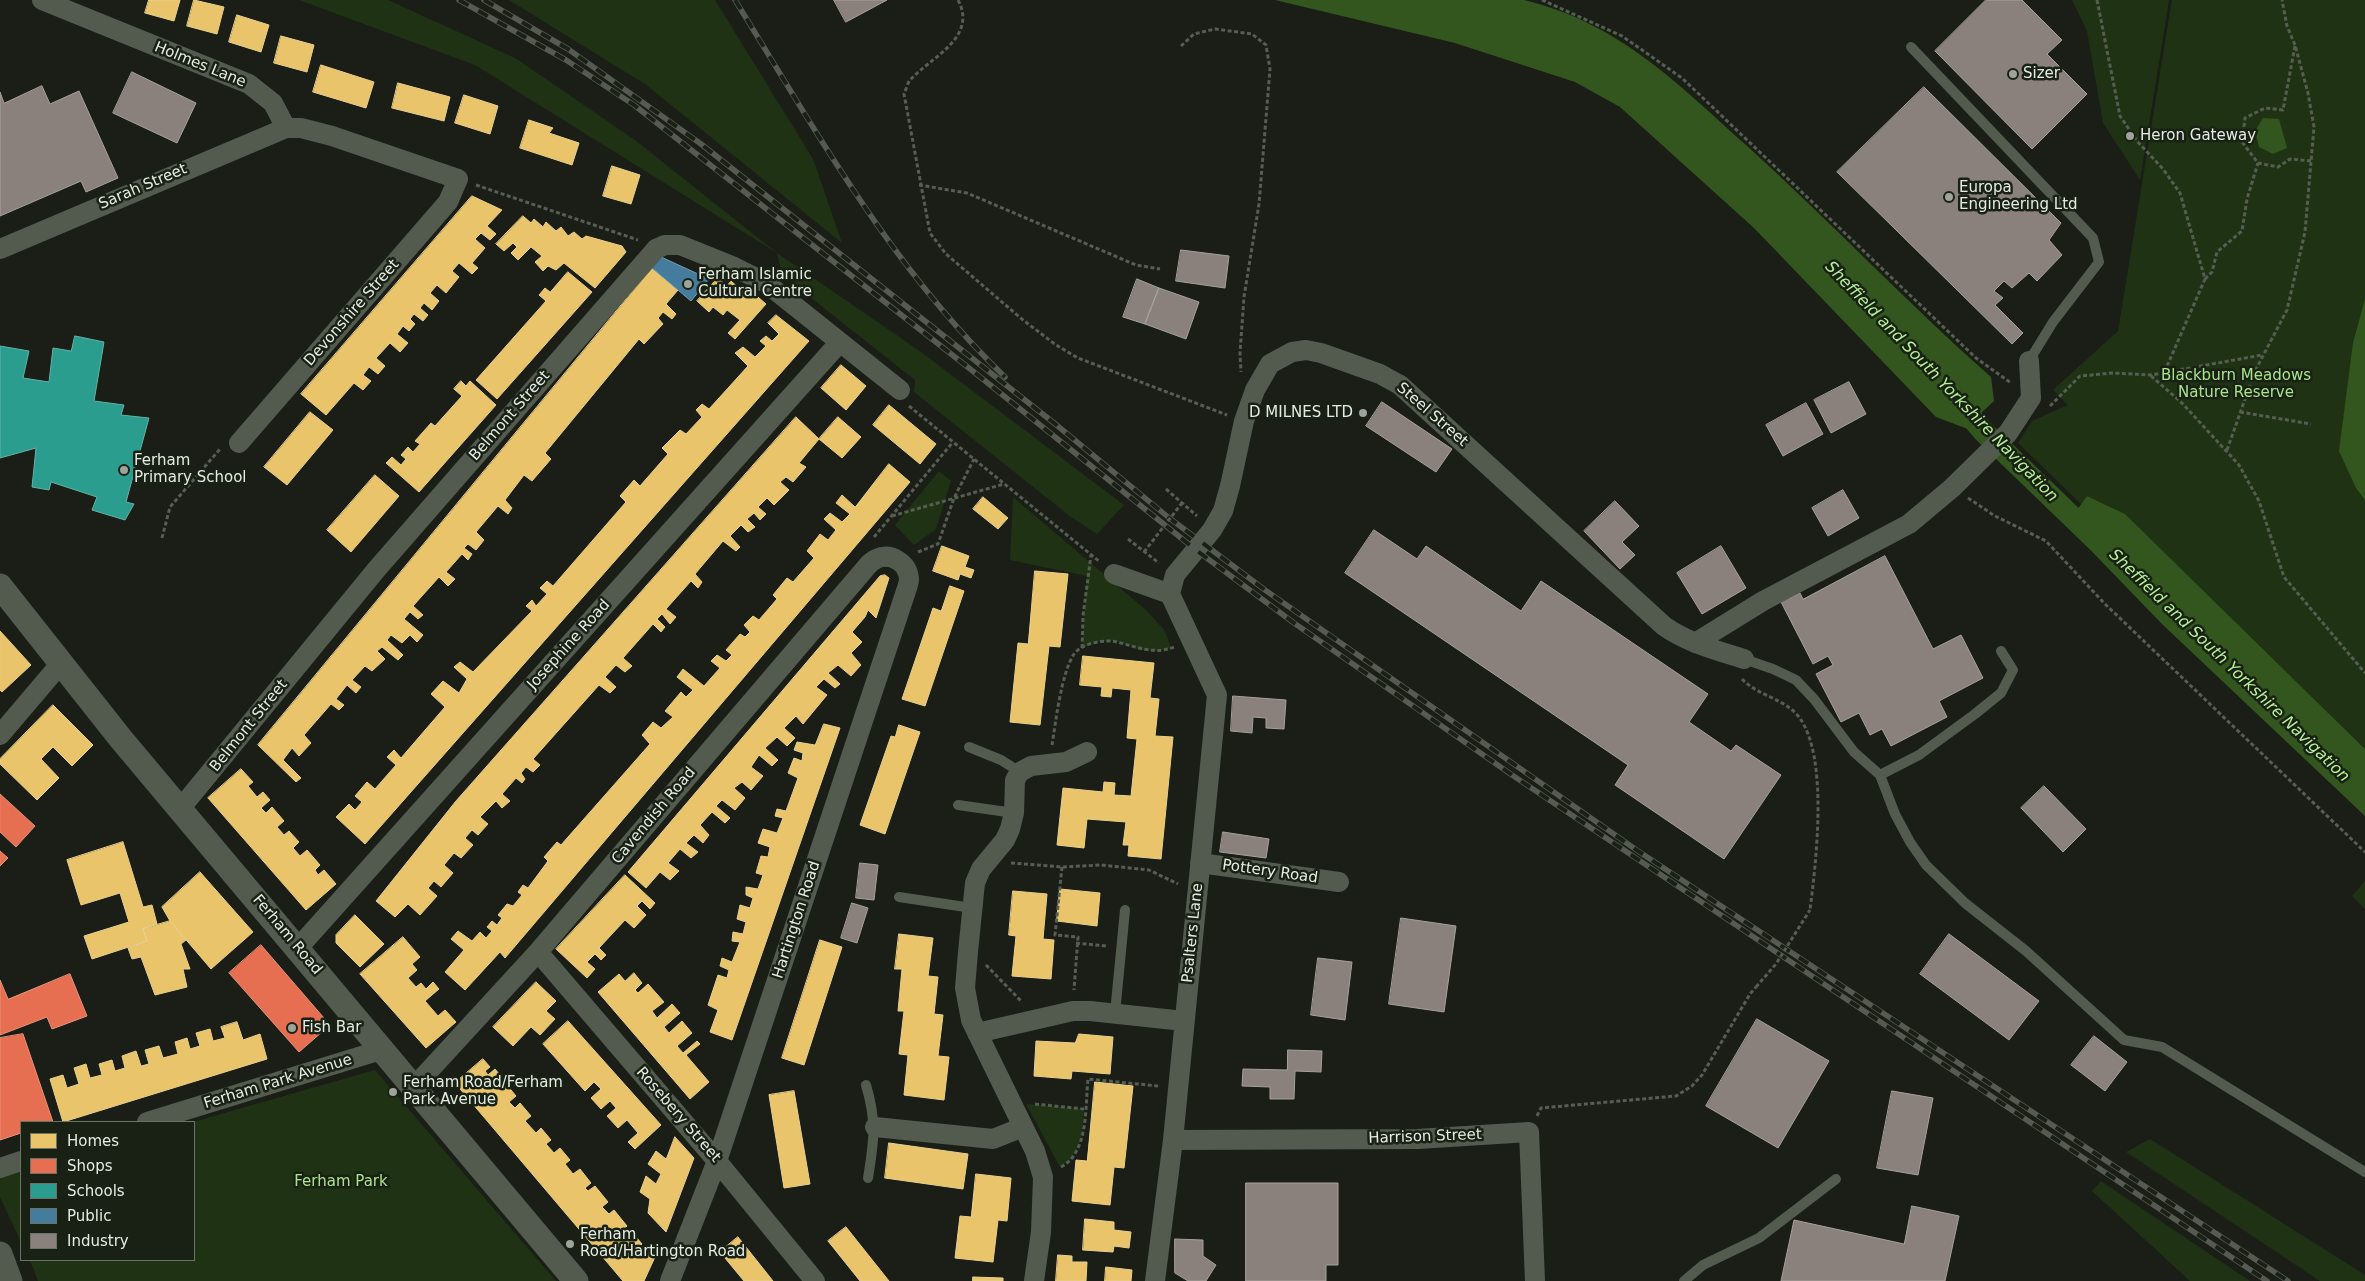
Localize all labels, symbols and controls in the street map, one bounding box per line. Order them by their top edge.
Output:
street label: Holmes Lane [152,38,248,92]
place label: Sizer [2023,65,2060,83]
marker: Sizer [2007,68,2019,80]
place label: Heron Gateway [2140,127,2256,145]
marker: Heron Gateway [2124,130,2136,142]
street label: Sarah Street [96,160,190,214]
place label: Europa Engineering Ltd [1959,179,2078,214]
marker: Europa Engineering Ltd [1943,191,1955,203]
street label: Devonshire Street [301,256,403,370]
water label: Sheffield and South Yorkshire Navigation [1821,258,2061,506]
place label: Ferham Islamic Cultural Centre [698,266,812,301]
marker: Ferham Islamic Cultural Centre [682,278,694,290]
street label: Belmont Street [466,367,554,465]
park label: Blackburn Meadows Nature Reserve [2161,367,2311,402]
street label: Steel Street [1393,379,1471,451]
place label: D MILNES LTD [1249,404,1353,422]
marker: D MILNES LTD [1357,407,1369,419]
place label: Ferham Primary School [134,452,247,487]
marker: Ferham Primary School [118,464,130,476]
water label: Sheffield and South Yorkshire Navigation [2105,546,2353,786]
street label: Josephine Road [524,596,614,694]
street label: Belmont Street [206,676,292,776]
street label: Cavendish Road [608,764,700,868]
street label: Pottery Road [1221,856,1319,888]
street label: Hartington Road [769,859,825,981]
street label: Psalters Lane [1179,882,1207,984]
street label: Ferham Road [248,891,326,979]
place label: Fish Bar [302,1019,361,1037]
marker: Fish Bar [286,1022,298,1034]
street label: Ferham Park Avenue [202,1051,354,1113]
street label: Rosebery Street [632,1064,724,1166]
place label: Ferham Road/Ferham Park Avenue [403,1074,563,1109]
marker: Ferham Road/Ferham Park Avenue [387,1086,399,1098]
legend [20,1121,195,1261]
street label: Harrison Street [1368,1126,1482,1148]
text: Homes [67,1132,119,1150]
text: Shops [67,1157,113,1175]
park label: Ferham Park [294,1173,388,1191]
text: Schools [67,1182,125,1200]
text: Public [67,1207,111,1225]
place label: Ferham Road/Hartington Road [580,1226,745,1261]
text: Industry [67,1232,129,1250]
marker: Ferham Road/Hartington Road [564,1238,576,1250]

